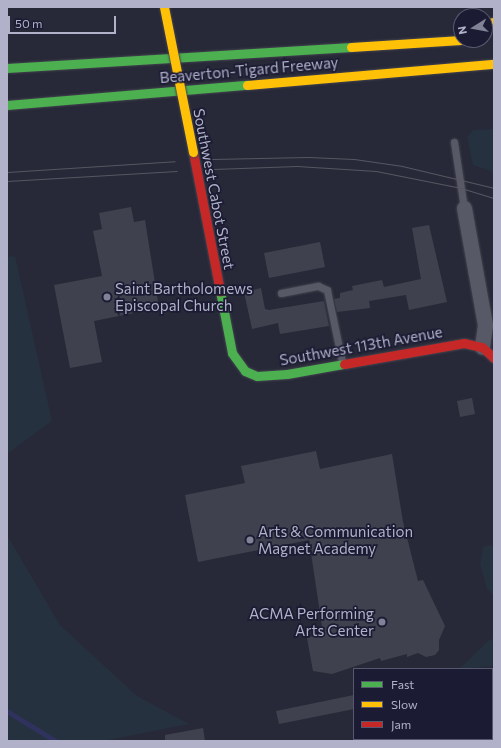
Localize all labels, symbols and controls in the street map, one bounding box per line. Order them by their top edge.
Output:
scale bar [10,8,118,34]
north arrow [453,8,493,48]
text: 50 m [15,16,43,30]
text: N [455,25,469,35]
street label: Beaverton-Tigard Freeway [159,53,339,87]
street label: Southwest Cabot Street [190,107,238,271]
place label: Saint Bartholomews Episcopal Church [115,279,253,314]
marker: Saint Bartholomews Episcopal Church [102,292,112,302]
street label: Southwest 113th Avenue [278,323,444,369]
place label: Arts & Communication Magnet Academy [258,522,413,557]
marker: Arts & Communication Magnet Academy [245,535,255,545]
place label: ACMA Performing Arts Center [249,604,374,639]
marker: ACMA Performing Arts Center [377,617,387,627]
legend [353,668,493,740]
text: Fast [391,677,414,691]
text: Slow [391,697,418,711]
text: Jam [391,717,411,731]

